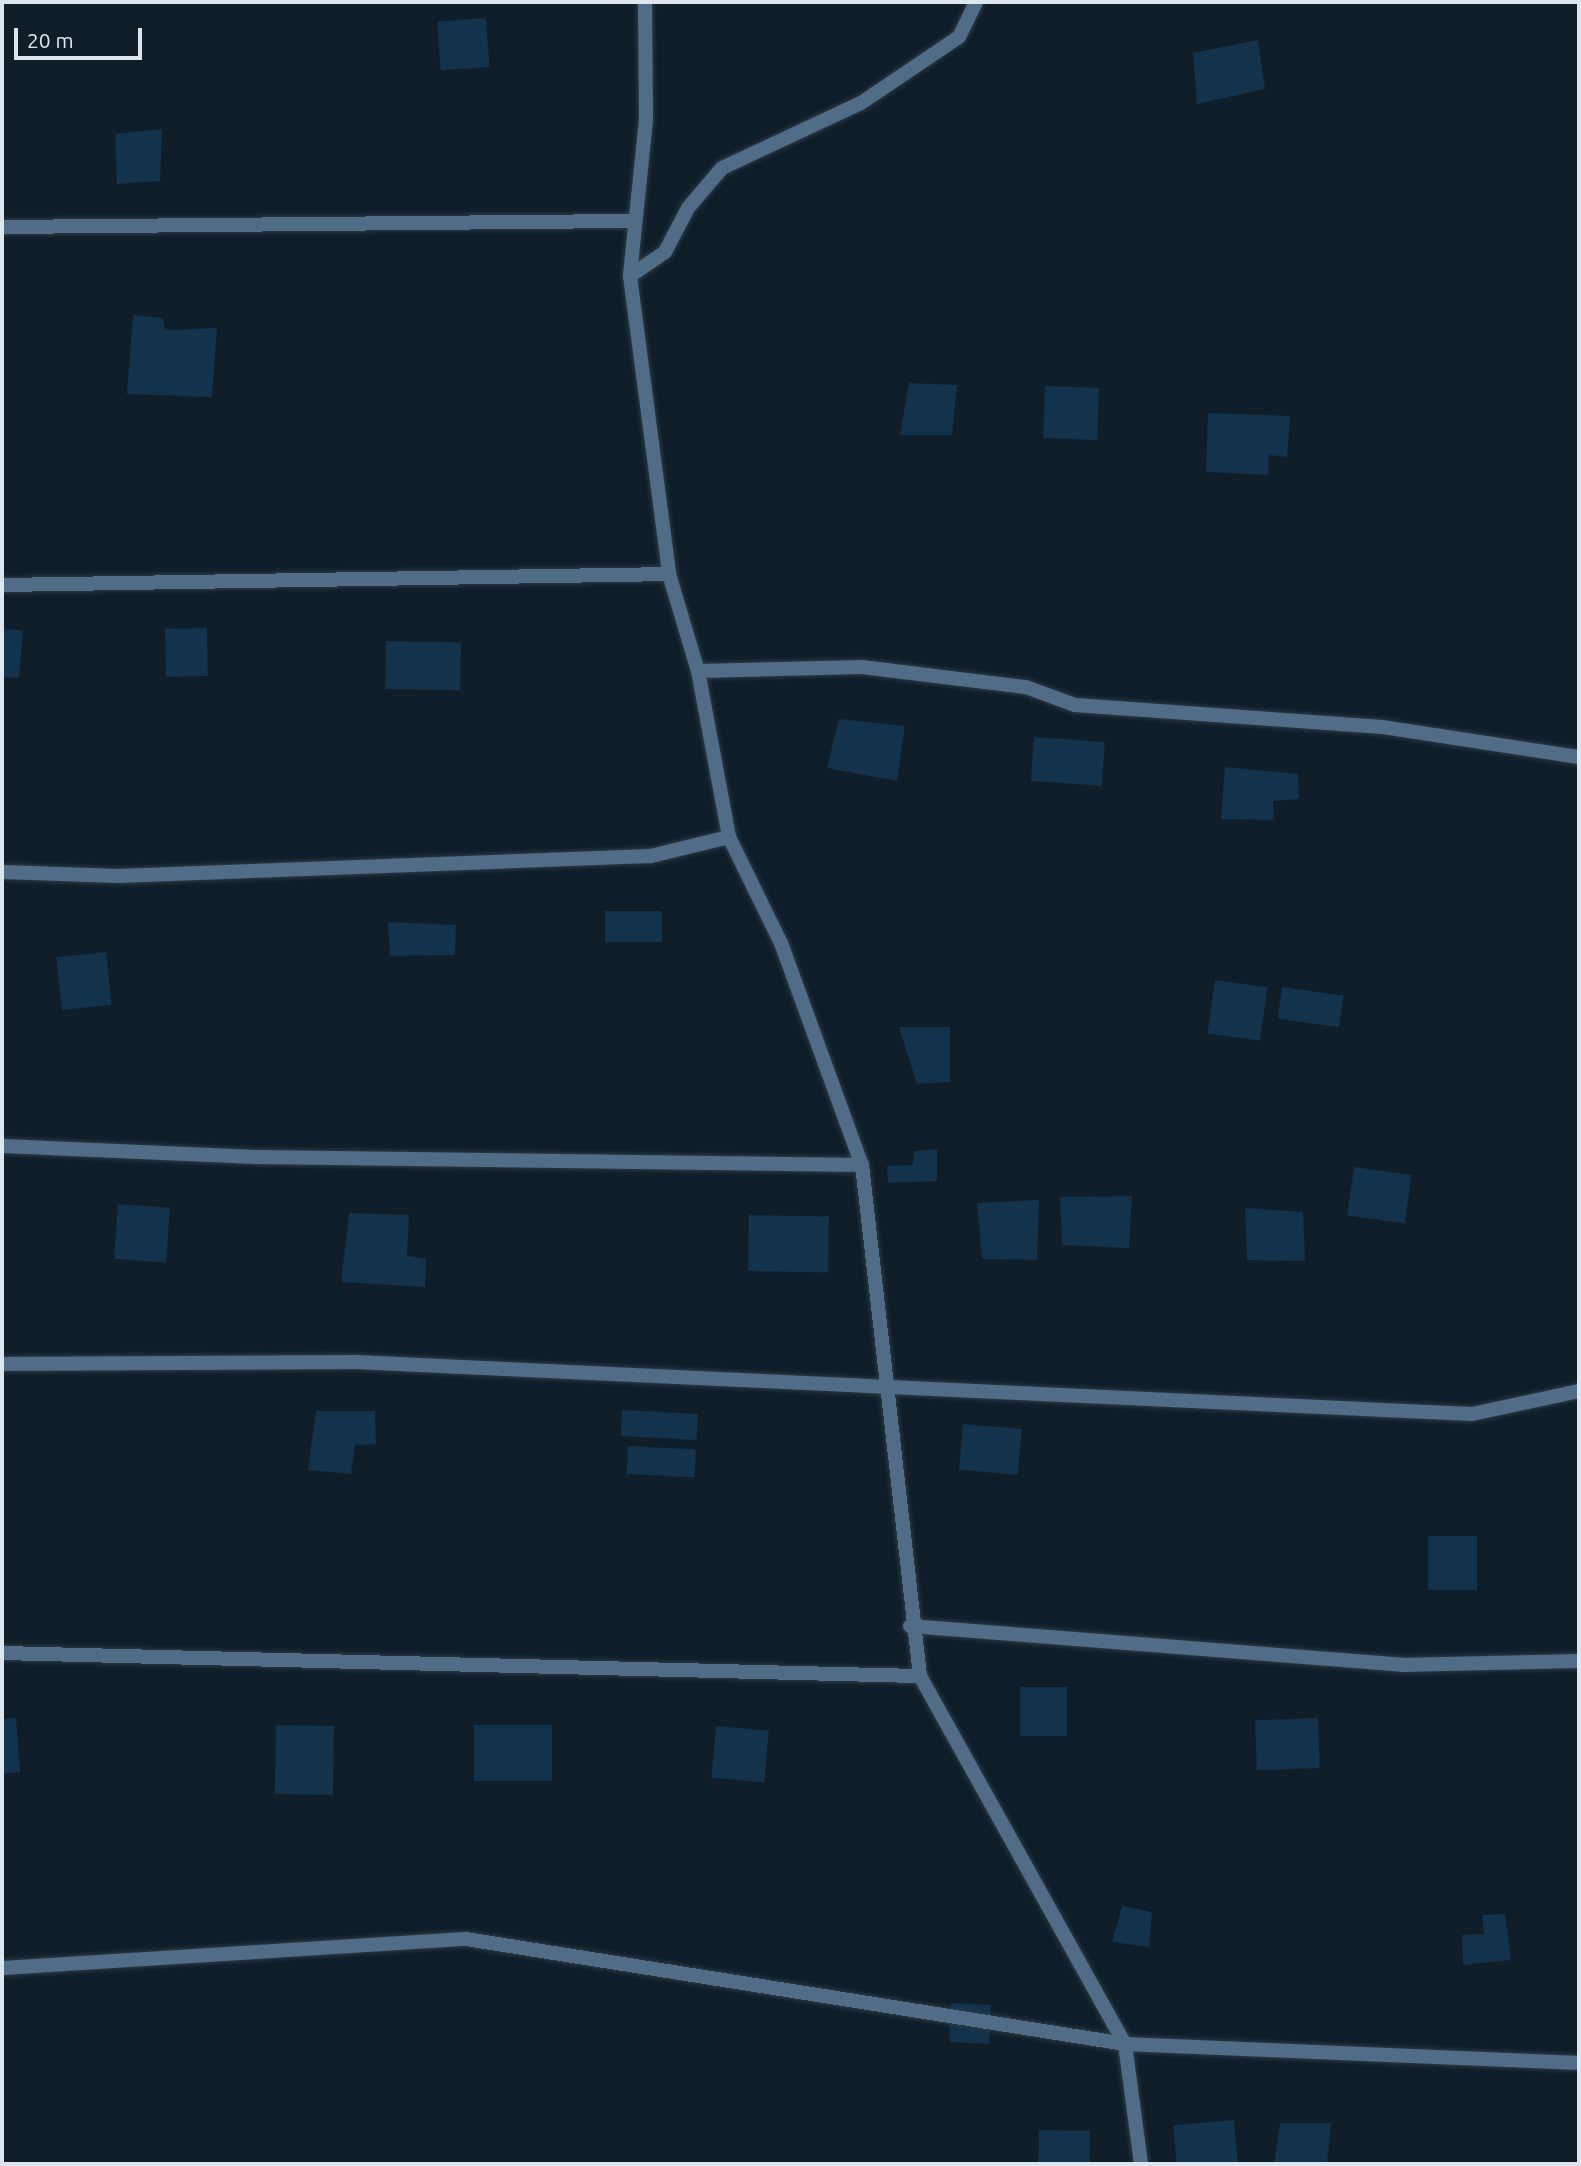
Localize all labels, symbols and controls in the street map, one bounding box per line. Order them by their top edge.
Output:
scale bar [18,14,145,58]
text: 20 m [27,28,74,52]

